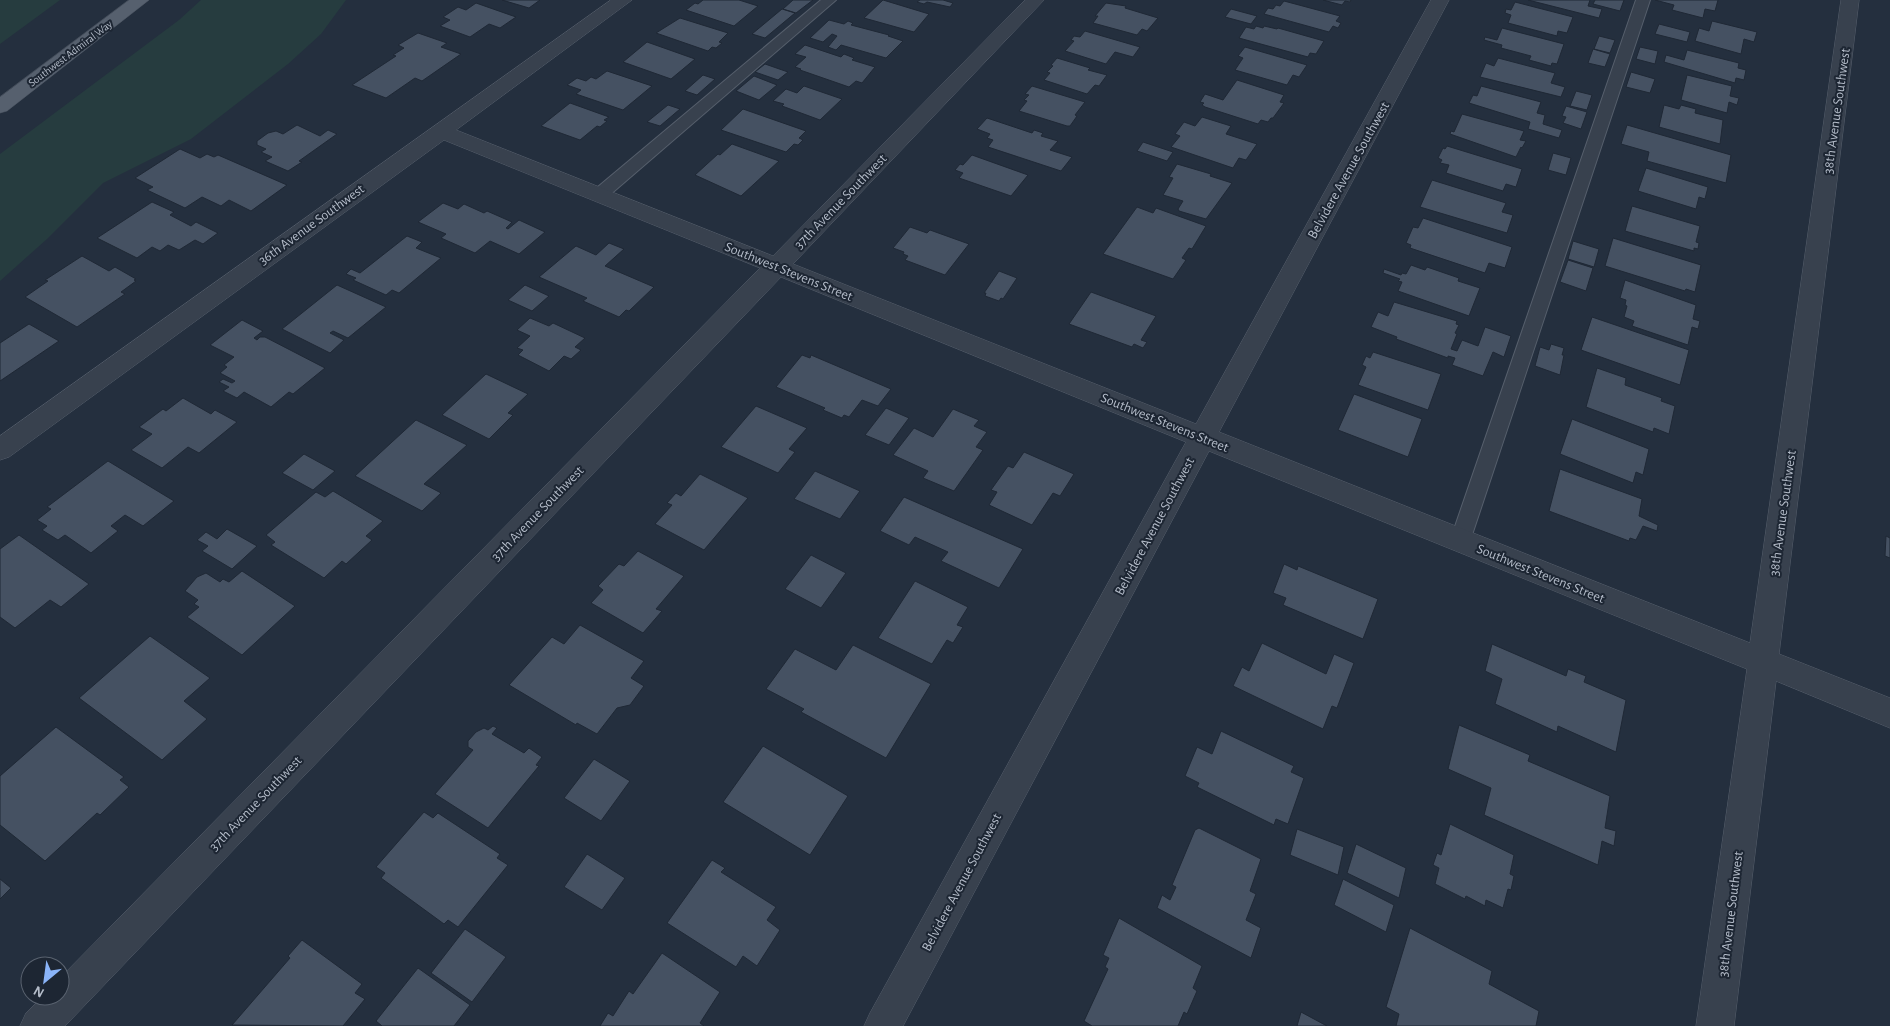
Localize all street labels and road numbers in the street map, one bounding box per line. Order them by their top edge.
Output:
street label: Southwest Admiral Way [26,18,115,88]
street label: 38th Avenue Southwest [1821,47,1853,175]
street label: Belvidere Avenue Southwest [1305,99,1393,241]
street label: 37th Avenue Southwest [792,151,890,252]
street label: 36th Avenue Southwest [256,182,367,268]
street label: Southwest Stevens Street [723,240,855,304]
street label: Southwest Stevens Street [1099,391,1231,455]
street label: 38th Avenue Southwest [1767,449,1799,577]
street label: Belvidere Avenue Southwest [1113,455,1197,598]
street label: 37th Avenue Southwest [489,463,587,564]
street label: Southwest Stevens Street [1475,542,1607,606]
street label: 37th Avenue Southwest [207,753,305,854]
street label: Belvidere Avenue Southwest [920,811,1004,954]
street label: 38th Avenue Southwest [1716,850,1746,978]

